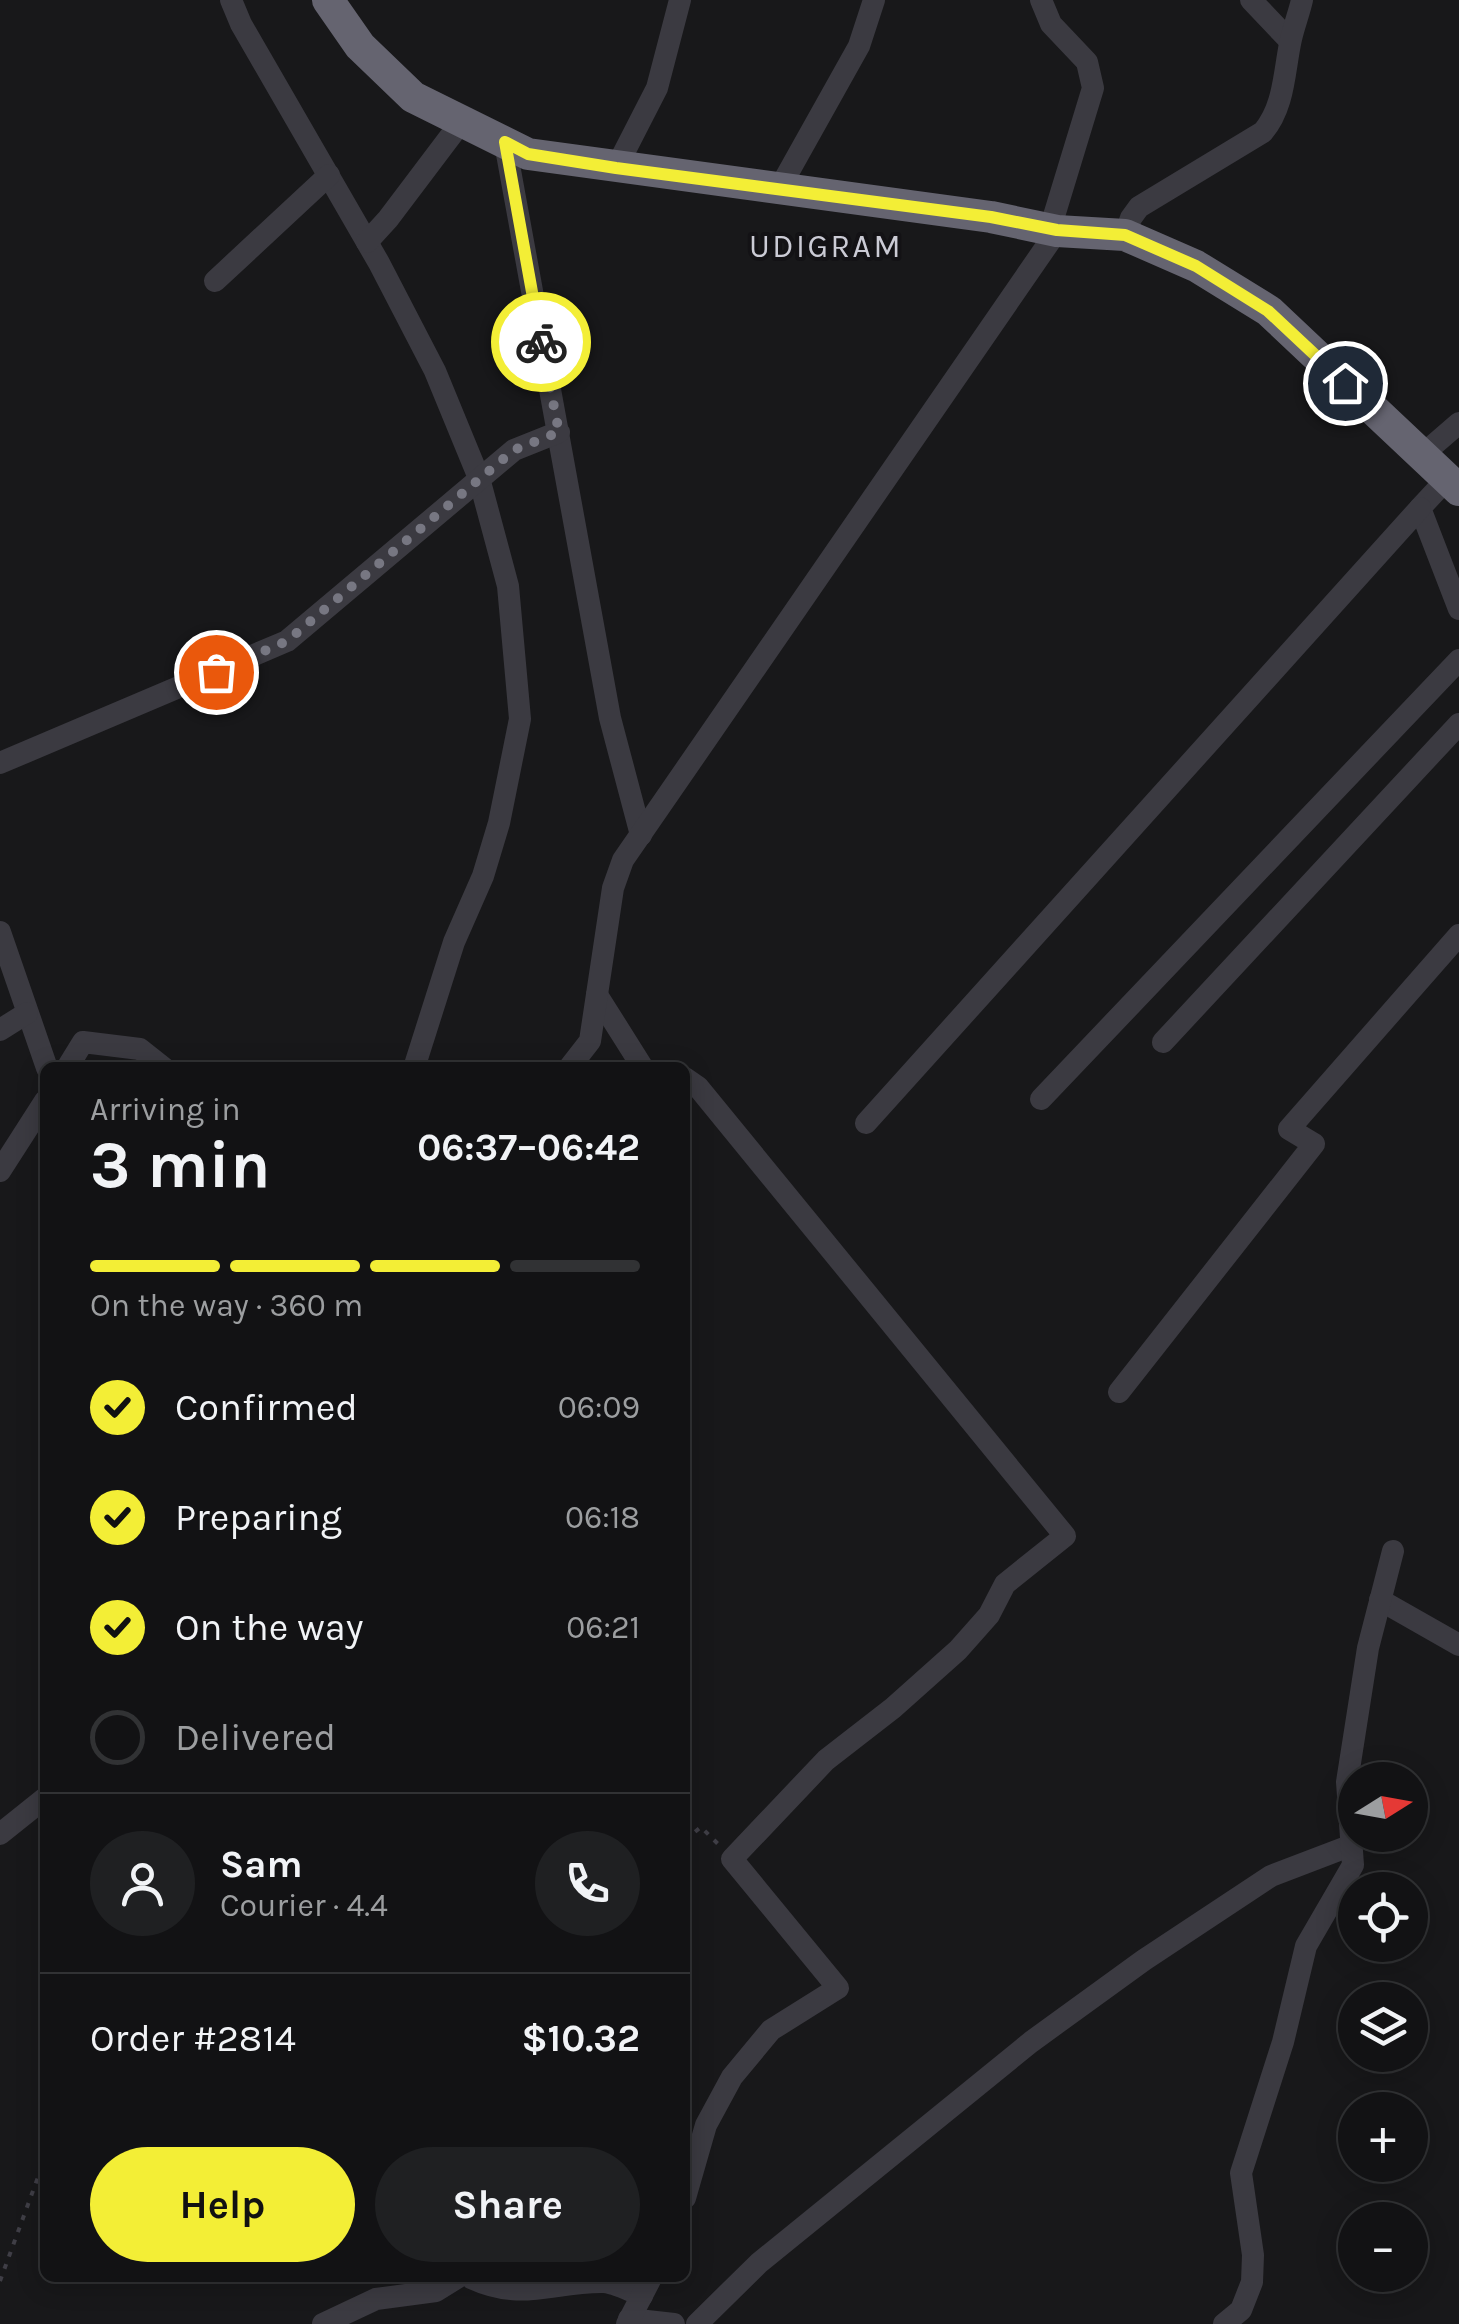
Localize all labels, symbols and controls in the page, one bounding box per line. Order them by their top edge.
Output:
district label: UDIGRAM [749,228,903,265]
courier [491,292,591,392]
icon: bike [514,315,569,370]
pin [1303,341,1388,426]
icon: home [1318,356,1373,411]
pin [174,630,259,715]
icon: bag [189,645,244,700]
text: Arriving in [90,1091,241,1128]
text: 06:37–06:42 [417,1125,640,1170]
text: 3 min [90,1127,270,1203]
text: On the way · 360 m [90,1287,363,1324]
icon: check [90,1380,145,1435]
text: Confirmed [175,1385,358,1430]
text: 06:09 [558,1389,640,1426]
icon: check [90,1490,145,1545]
text: Preparing [175,1495,342,1540]
text: 06:18 [565,1499,640,1536]
icon: check [90,1600,145,1655]
text: On the way [175,1605,363,1650]
text: 06:21 [566,1609,640,1646]
text: Delivered [175,1715,336,1760]
north arrow [1338,1762,1428,1852]
map controls [1338,1762,1428,2292]
button: person [90,1831,195,1936]
button: phone [535,1831,640,1936]
text: Sam [220,1842,303,1887]
button: locate [1338,1872,1428,1962]
text: Courier · 4.4 [220,1887,388,1924]
button: layers [1338,1982,1428,2072]
text: Order #2814 [90,2016,296,2061]
text: $10.32 [521,2016,640,2061]
button: + [1338,2092,1428,2182]
button: Help [90,2147,355,2262]
button: Share [375,2147,640,2262]
button: − [1338,2202,1428,2292]

